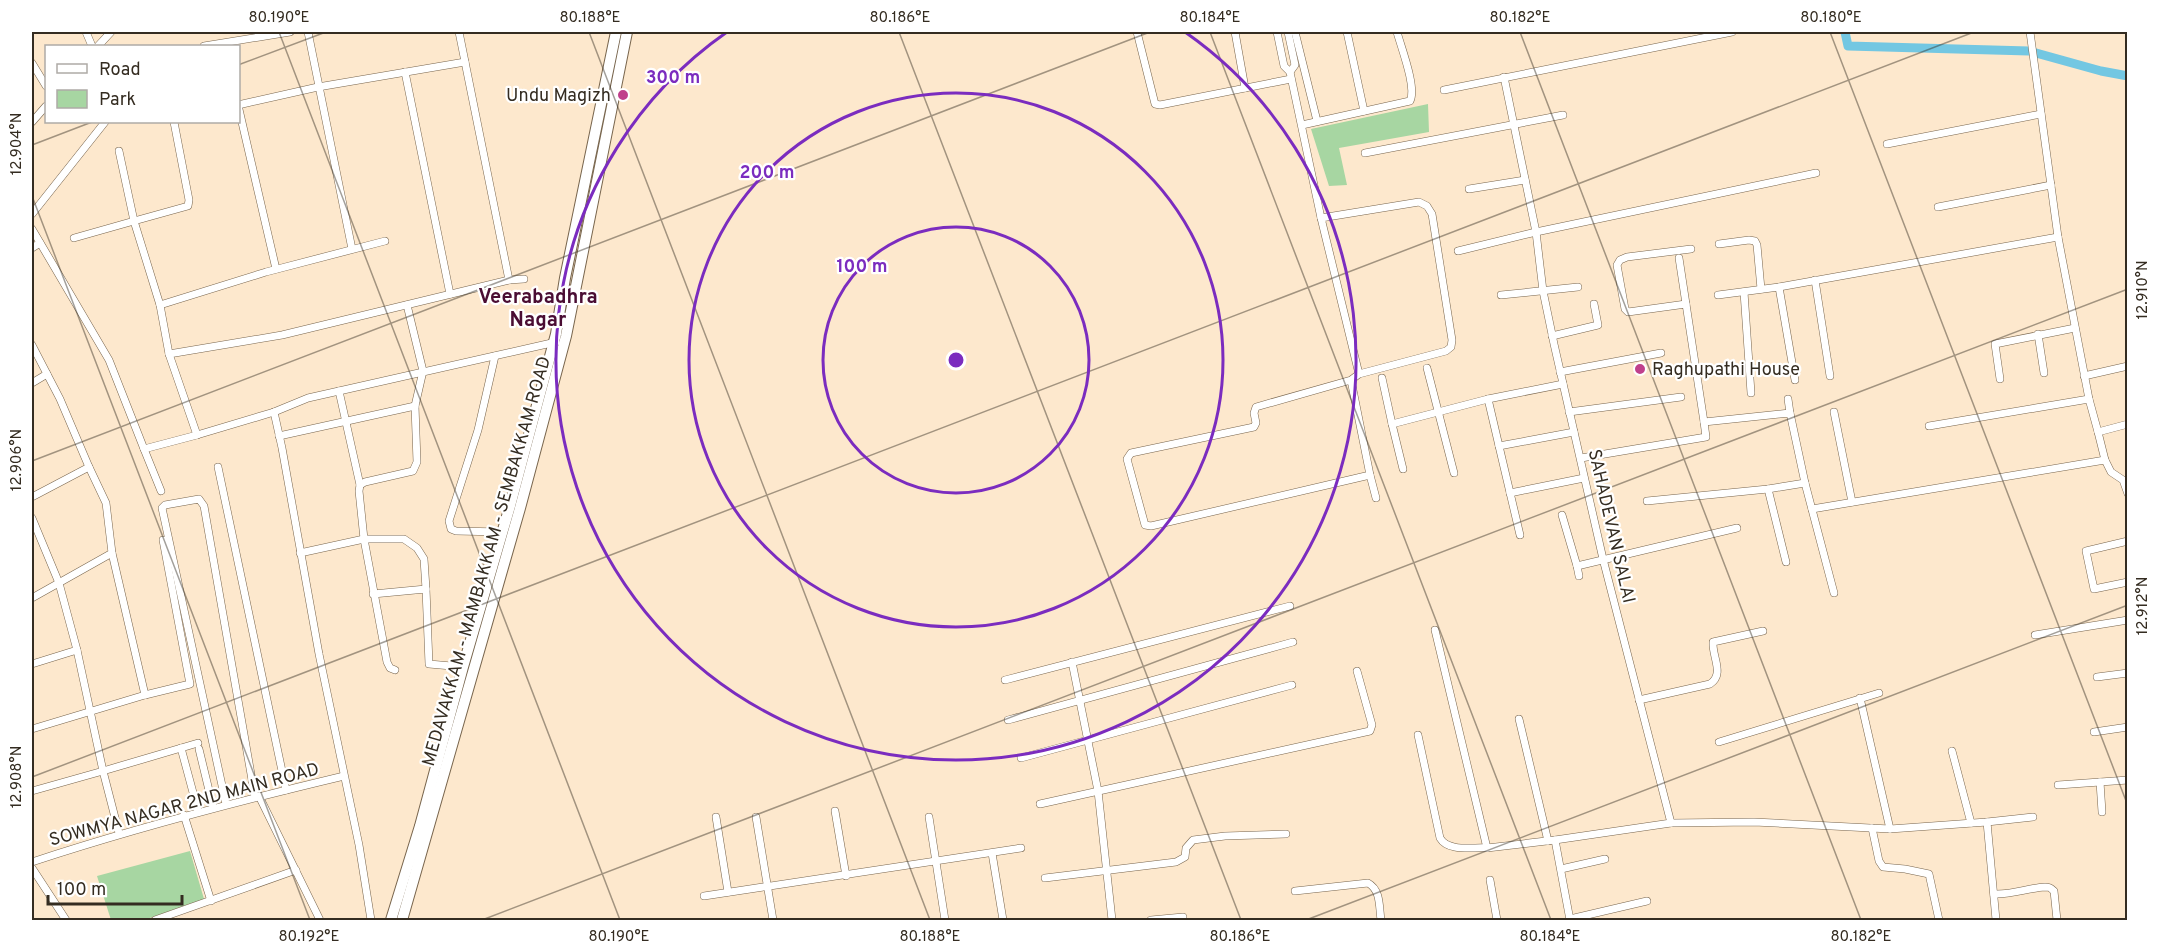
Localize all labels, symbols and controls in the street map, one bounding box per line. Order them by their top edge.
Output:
text: 80.190°E [248,9,310,28]
text: 80.188°E [559,9,621,28]
text: 80.186°E [870,9,930,28]
text: 80.184°E [1179,9,1241,28]
text: 80.182°E [1490,9,1550,28]
text: 80.180°E [1800,9,1862,28]
legend [45,45,240,123]
text: Road [99,59,141,82]
text: 300 m [646,67,700,90]
place label: Undu Magizh [506,85,611,108]
marker: Undu Magizh [616,88,630,102]
text: Park [99,89,136,112]
text: 12.904°N [8,113,27,175]
text: 200 m [739,162,795,185]
text: 100 m [836,256,888,279]
text: 12.910°N [2134,260,2153,320]
district label: Veerabadhra Nagar [478,285,598,334]
centre of rings [946,350,966,370]
street label: MEDAVAKKAM - MAMBAKKAM - SEMBAKKAM ROAD [418,354,557,769]
place label: Raghupathi House [1652,359,1800,382]
marker: Raghupathi House [1633,362,1647,376]
text: 12.906°N [8,429,27,491]
street label: SAHADEVAN SALAI [1582,447,1639,606]
text: 12.912°N [2134,577,2153,635]
text: 12.908°N [8,746,27,808]
street label: SOWMYA NAGAR 2ND MAIN ROAD [47,758,322,853]
scale bar [48,868,182,906]
text: 100 m [57,879,106,902]
text: 80.192°E [279,928,339,947]
text: 80.190°E [588,928,650,947]
text: 80.188°E [899,928,961,947]
text: 80.186°E [1210,928,1270,947]
text: 80.184°E [1519,928,1581,947]
text: 80.182°E [1831,928,1891,947]

